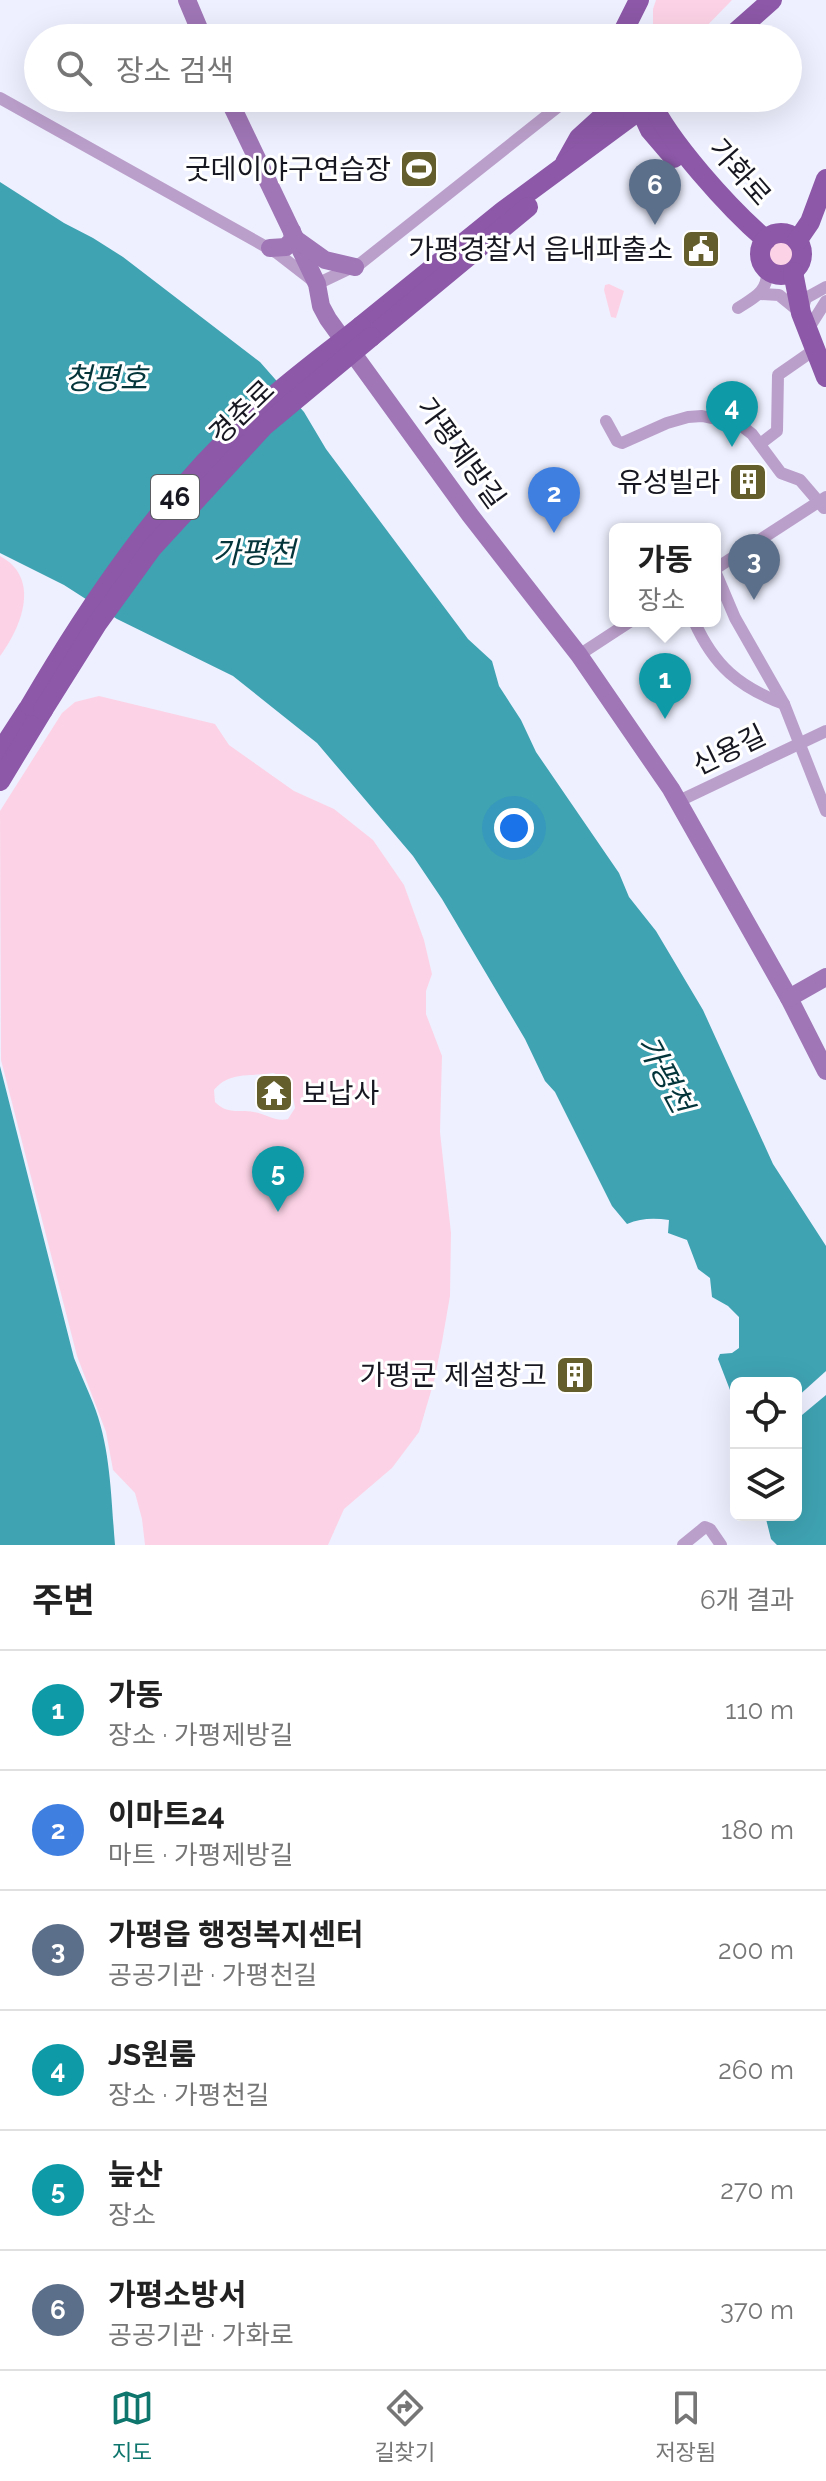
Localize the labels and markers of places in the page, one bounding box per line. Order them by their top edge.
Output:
sports icon: 굿데이야구연습장 [398,148,440,190]
place label: 굿데이야구연습장 [185,153,391,186]
pin: 6 [629,159,681,225]
public building icon: 가평경찰서 읍내파출소 [680,228,722,270]
place label: 가평경찰서 읍내파출소 [408,233,673,266]
pin: 4 [706,381,758,447]
building icon: 유성빌라 [727,461,769,503]
place label: 유성빌라 [617,466,720,499]
pin: 2 [528,467,580,533]
pin: 3 [728,534,780,600]
pin: 1 [639,653,691,719]
temple icon: 보납사 [253,1072,295,1114]
place label: 보납사 [302,1077,379,1110]
pin: 5 [252,1146,304,1212]
building icon: 가평군 제설창고 [554,1354,596,1396]
place label: 가평군 제설창고 [360,1359,547,1392]

